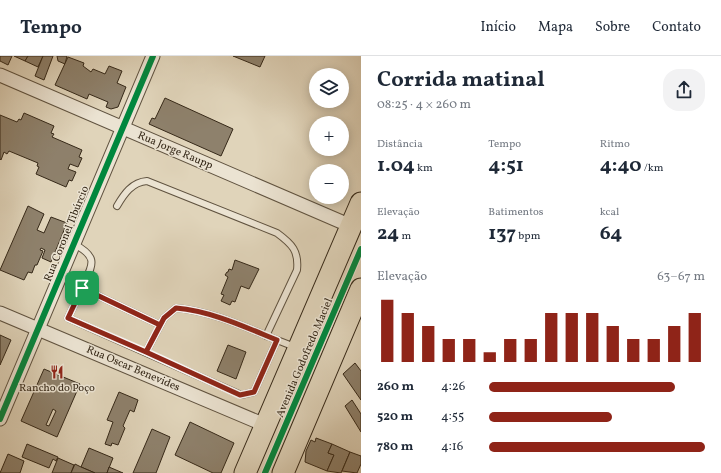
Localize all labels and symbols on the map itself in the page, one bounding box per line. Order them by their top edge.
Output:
street label: Rua Jorge Raupp [135,128,215,174]
street label: Rua Coronel Tibúrcio [41,184,93,284]
pin [65,271,99,305]
street label: Avenida Godofredo Maciel [273,296,337,420]
street label: Rua Oscar Benevides [84,342,182,396]
restaurant icon: Rancho do Poço [49,364,65,380]
place label: Rancho do Poço [19,381,95,396]

